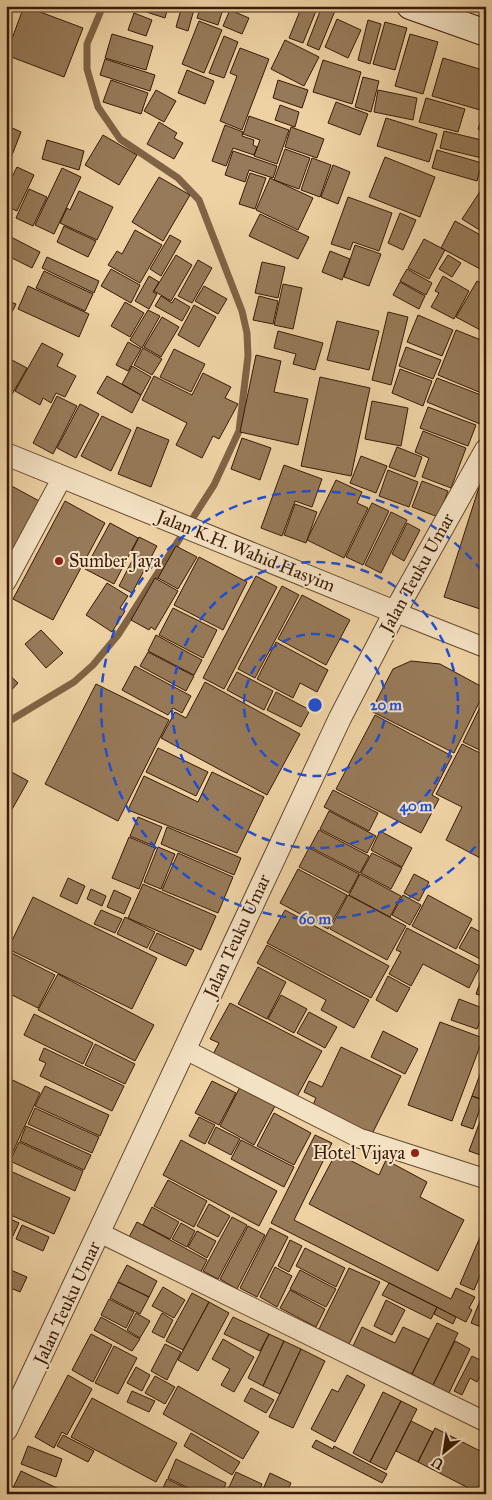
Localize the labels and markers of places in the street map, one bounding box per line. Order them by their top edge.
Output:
place label: Sumber Jaya [69,550,161,573]
marker: Sumber Jaya [53,555,65,567]
centre of rings [306,696,324,714]
place label: Hotel Vijaya [313,1142,405,1164]
marker: Hotel Vijaya [409,1147,421,1159]

